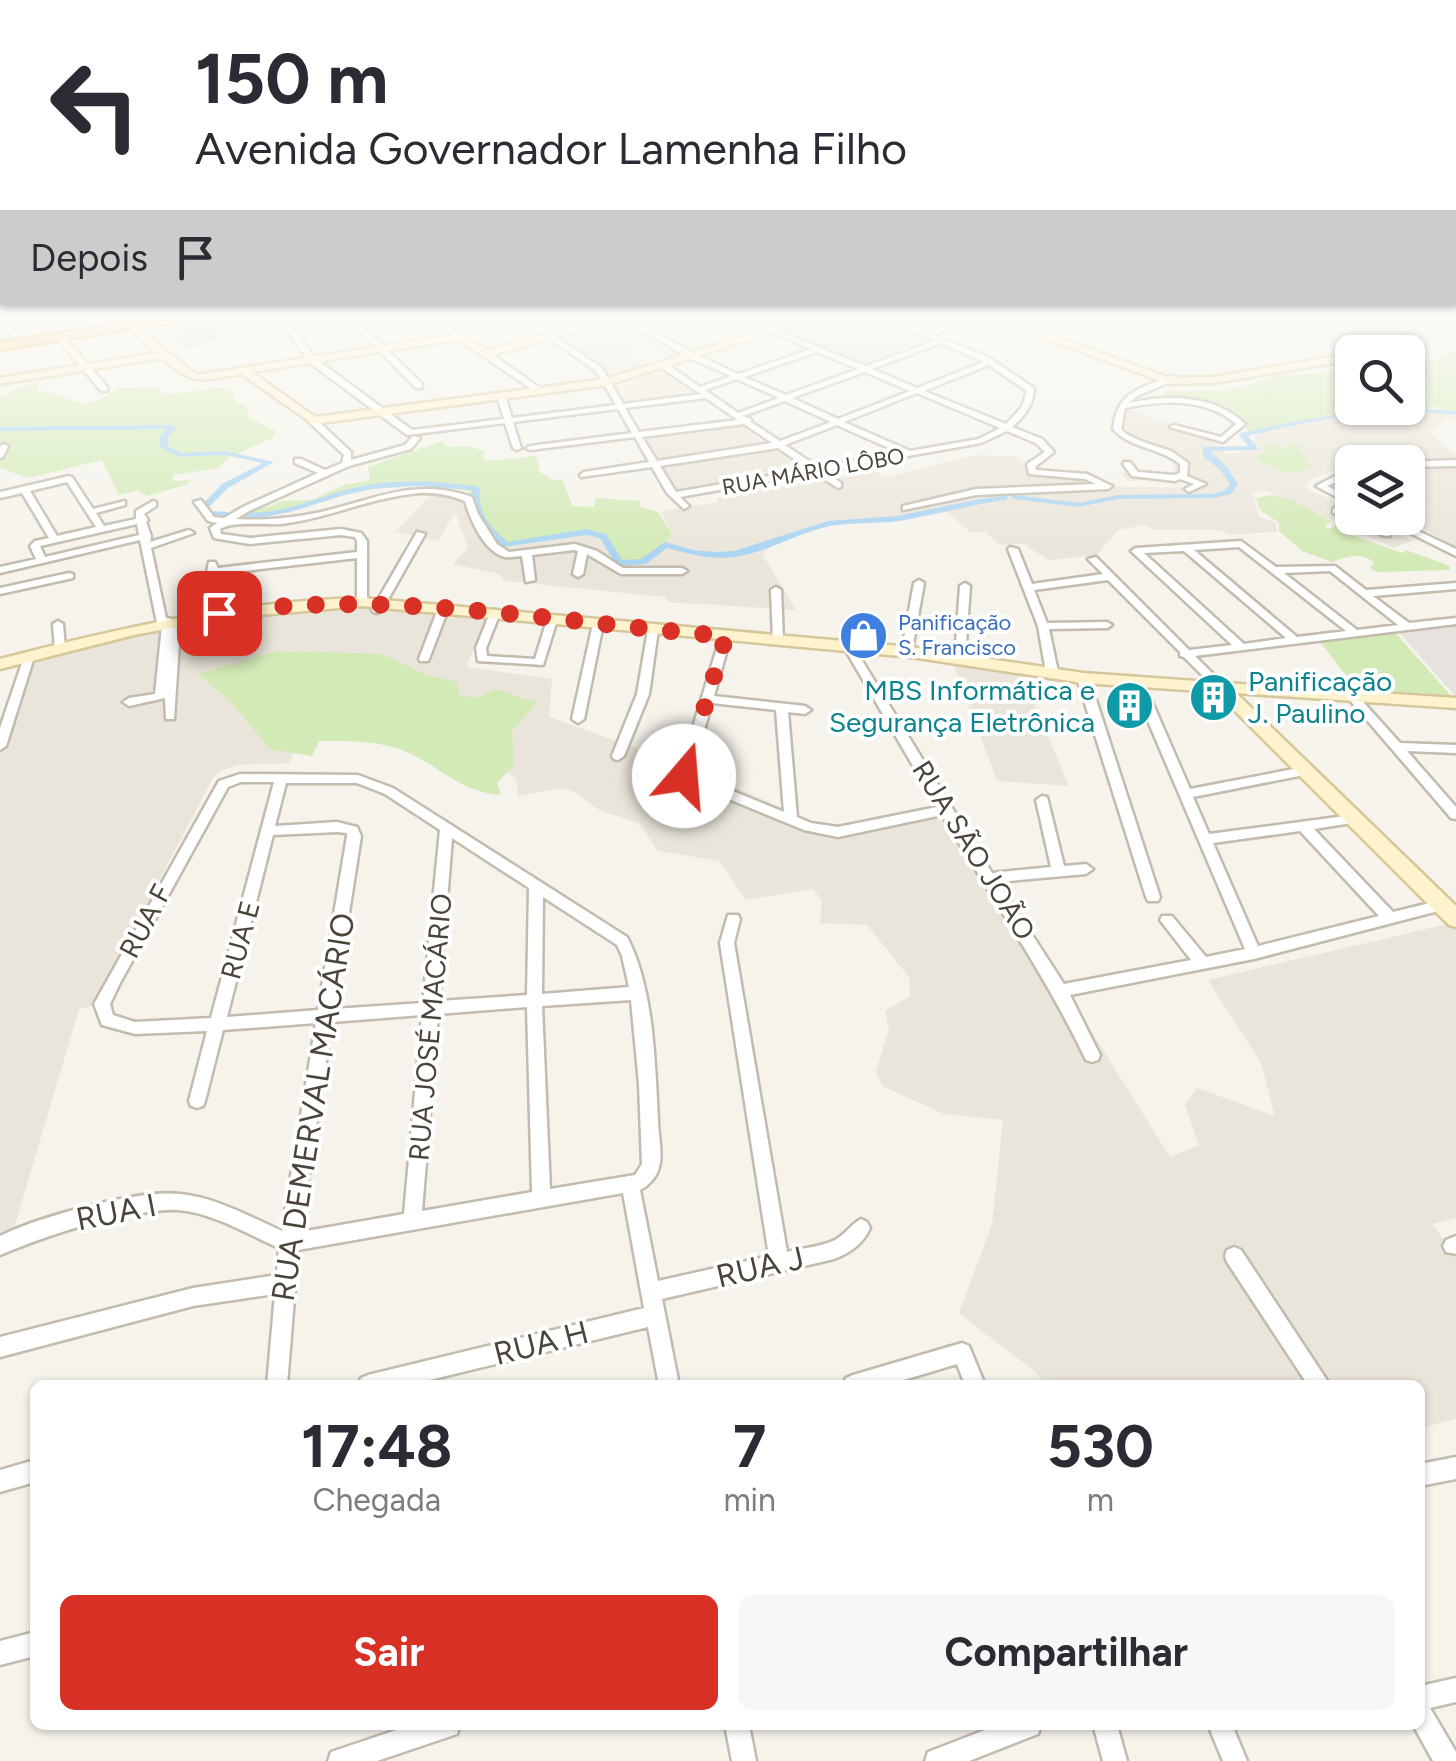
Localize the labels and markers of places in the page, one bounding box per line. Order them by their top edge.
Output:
pin [177,571,262,656]
shop icon: Panificação S. Francisco [837,609,889,661]
place label: Panificação S. Francisco [898,609,1016,661]
place label: Panificação J. Paulino [1248,664,1392,730]
building icon: Panificação J. Paulino [1187,671,1239,723]
place label: MBS Informática e Segurança Eletrônica [829,673,1095,739]
building icon: MBS Informática e Segurança Eletrônica [1104,680,1156,732]

